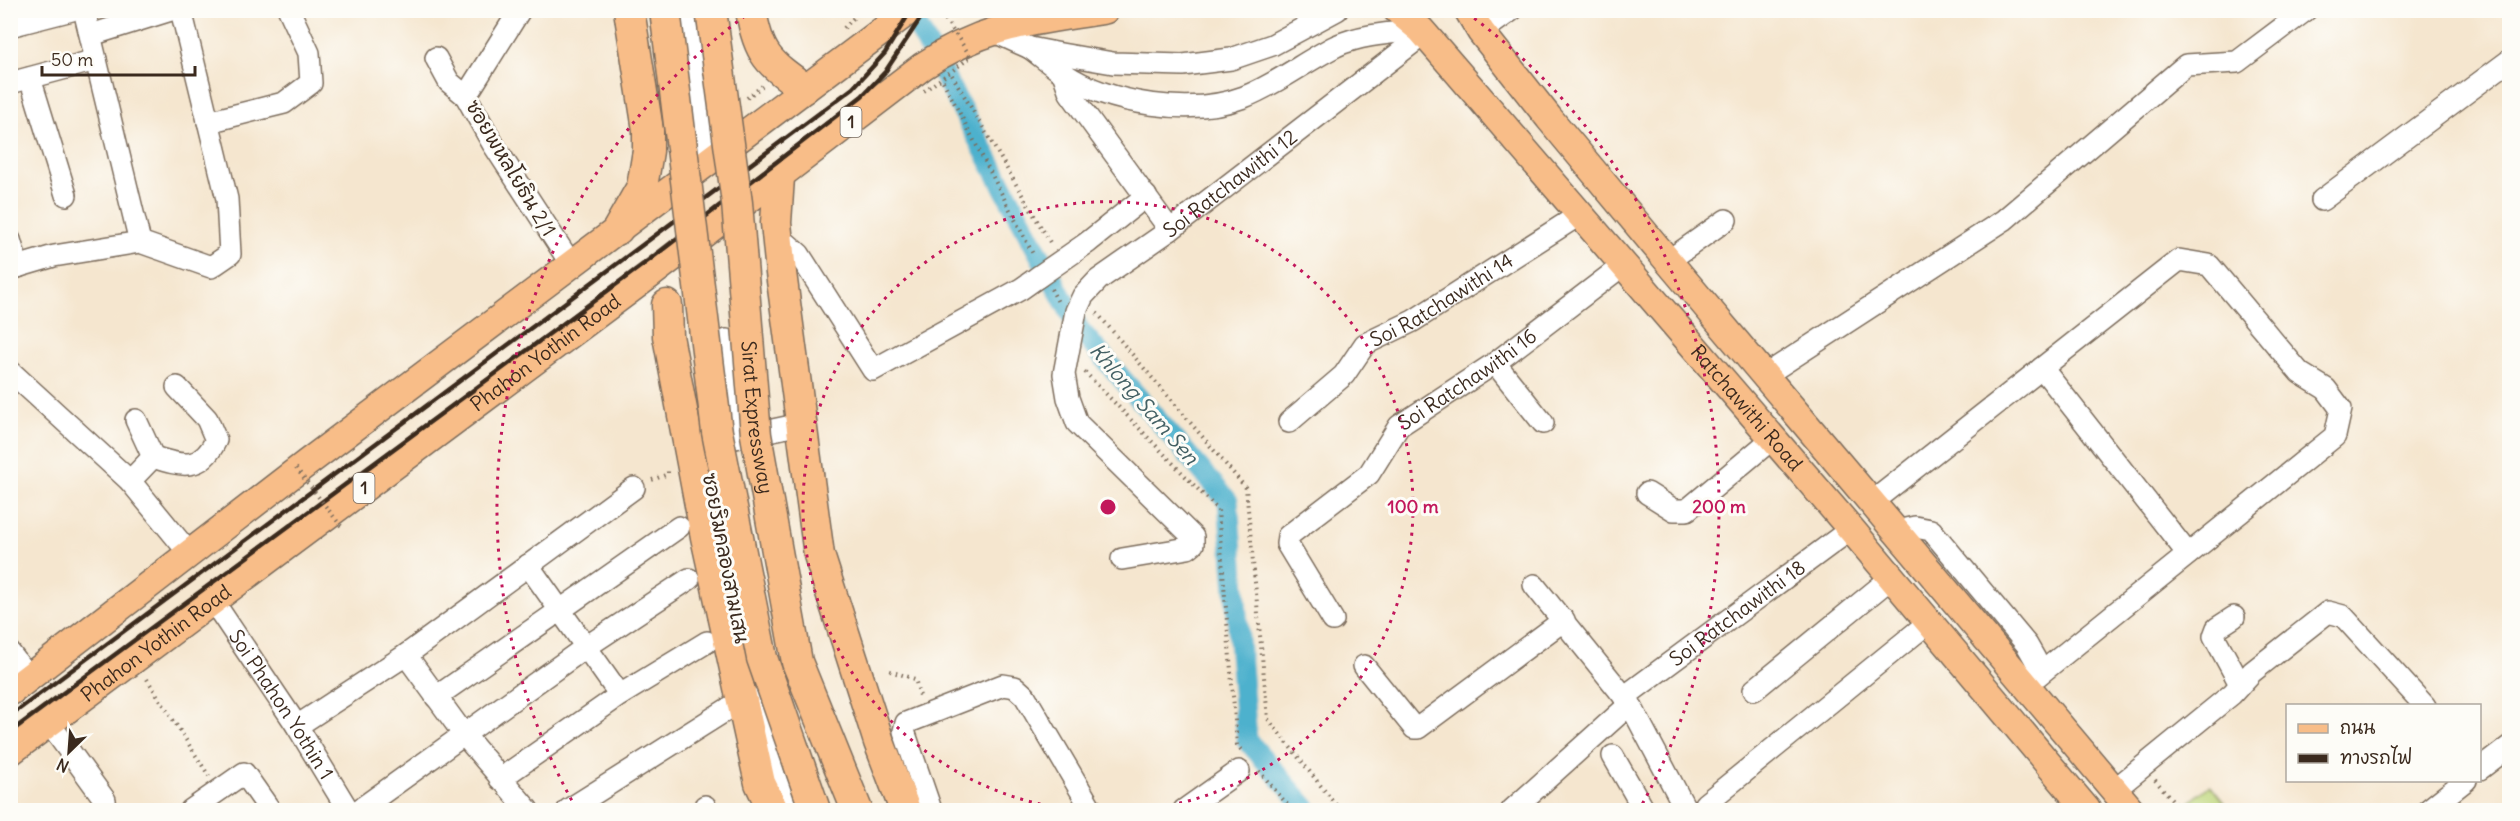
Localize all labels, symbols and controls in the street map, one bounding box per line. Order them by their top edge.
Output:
scale bar [42,39,195,77]
text: 50 m [51,48,93,71]
street label: ซอยพหลโยธิน 2/1 [461,95,562,241]
road number: 1 [840,107,862,137]
street label: Soi Ratchawithi 12 [1158,124,1302,243]
street label: Soi Ratchawithi 14 [1365,247,1518,352]
street label: Phahon Yothin Road [465,288,625,416]
street label: Soi Ratchawithi 16 [1393,323,1541,435]
water label: Khlong Sam Sen [1084,337,1205,471]
street label: Ratchawithi Road [1686,339,1808,476]
street label: Sirat Expressway [736,340,779,496]
street label: ซอยริมคลองสามเสน [698,471,755,645]
road number: 1 [354,473,374,503]
text: 100 m [1388,495,1439,518]
text: 200 m [1692,495,1746,518]
centre of rings [1098,497,1118,517]
street label: Soi Ratchawithi 18 [1664,554,1810,671]
street label: Phahon Yothin Road [76,579,236,707]
street label: Soi Phahon Yothin 1 [224,625,339,784]
legend [2286,704,2481,782]
text: ถนน [2340,716,2375,739]
north arrow [39,722,99,782]
text: ทางรถไฟ [2340,745,2412,769]
text: N [53,754,72,777]

